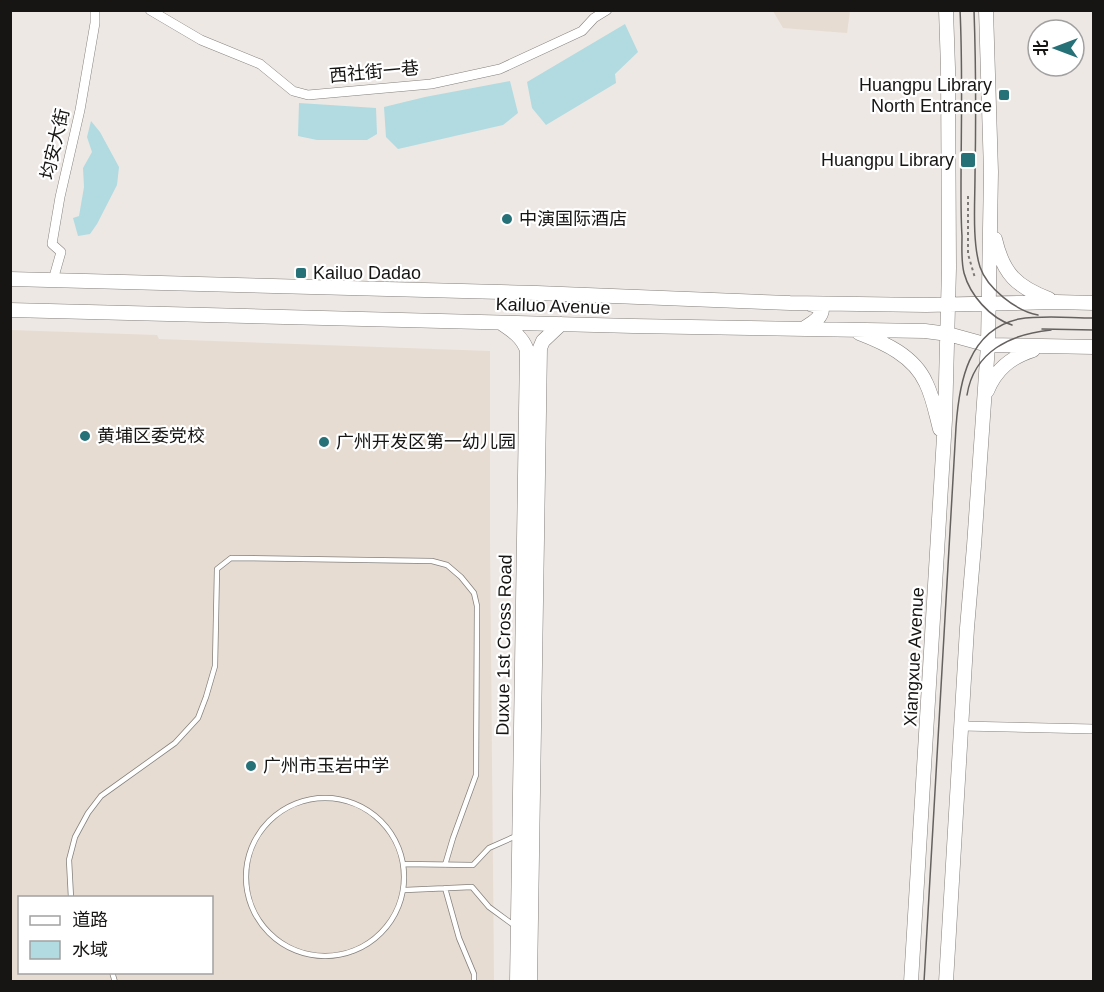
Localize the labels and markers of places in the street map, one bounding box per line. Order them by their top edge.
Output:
place label: Huangpu Library North Entrance [859,75,992,116]
marker: Huangpu Library North Entrance [997,88,1011,102]
place label: Huangpu Library [821,150,954,170]
marker: Huangpu Library [959,151,977,169]
place label: 中演国际酒店 [519,209,627,229]
marker: 中演国际酒店 [500,212,514,226]
place label: Kailuo Dadao [313,263,421,283]
marker: Kailuo Dadao [294,266,308,280]
place label: 黄埔区委党校 [97,426,205,446]
marker: 黄埔区委党校 [78,429,92,443]
place label: 广州开发区第一幼儿园 [336,432,516,452]
marker: 广州开发区第一幼儿园 [317,435,331,449]
place label: 广州市玉岩中学 [263,756,389,776]
marker: 广州市玉岩中学 [244,759,258,773]

